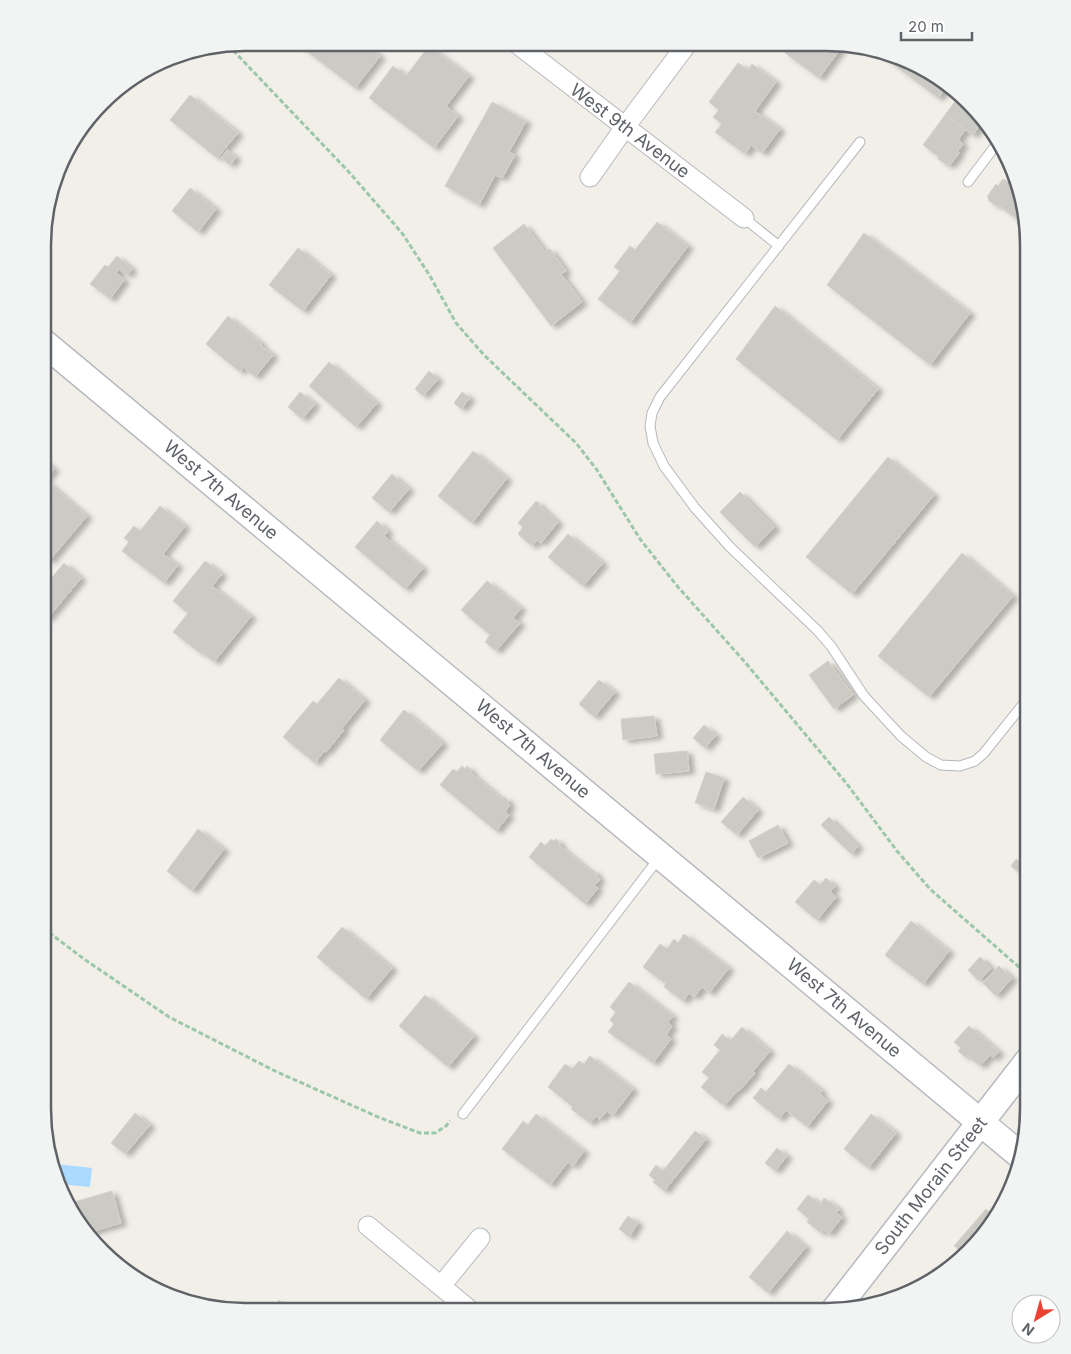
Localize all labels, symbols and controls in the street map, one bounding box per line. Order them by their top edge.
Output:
scale bar [901,10,972,42]
text: 20 m [908,17,944,36]
street label: West 9th Avenue [566,79,694,182]
street label: West 7th Avenue [160,436,283,544]
street label: West 7th Avenue [472,695,595,803]
street label: West 7th Avenue [783,954,906,1062]
street label: South Morain Street [870,1112,991,1259]
north arrow [1011,1294,1061,1344]
text: N [1018,1320,1037,1340]

